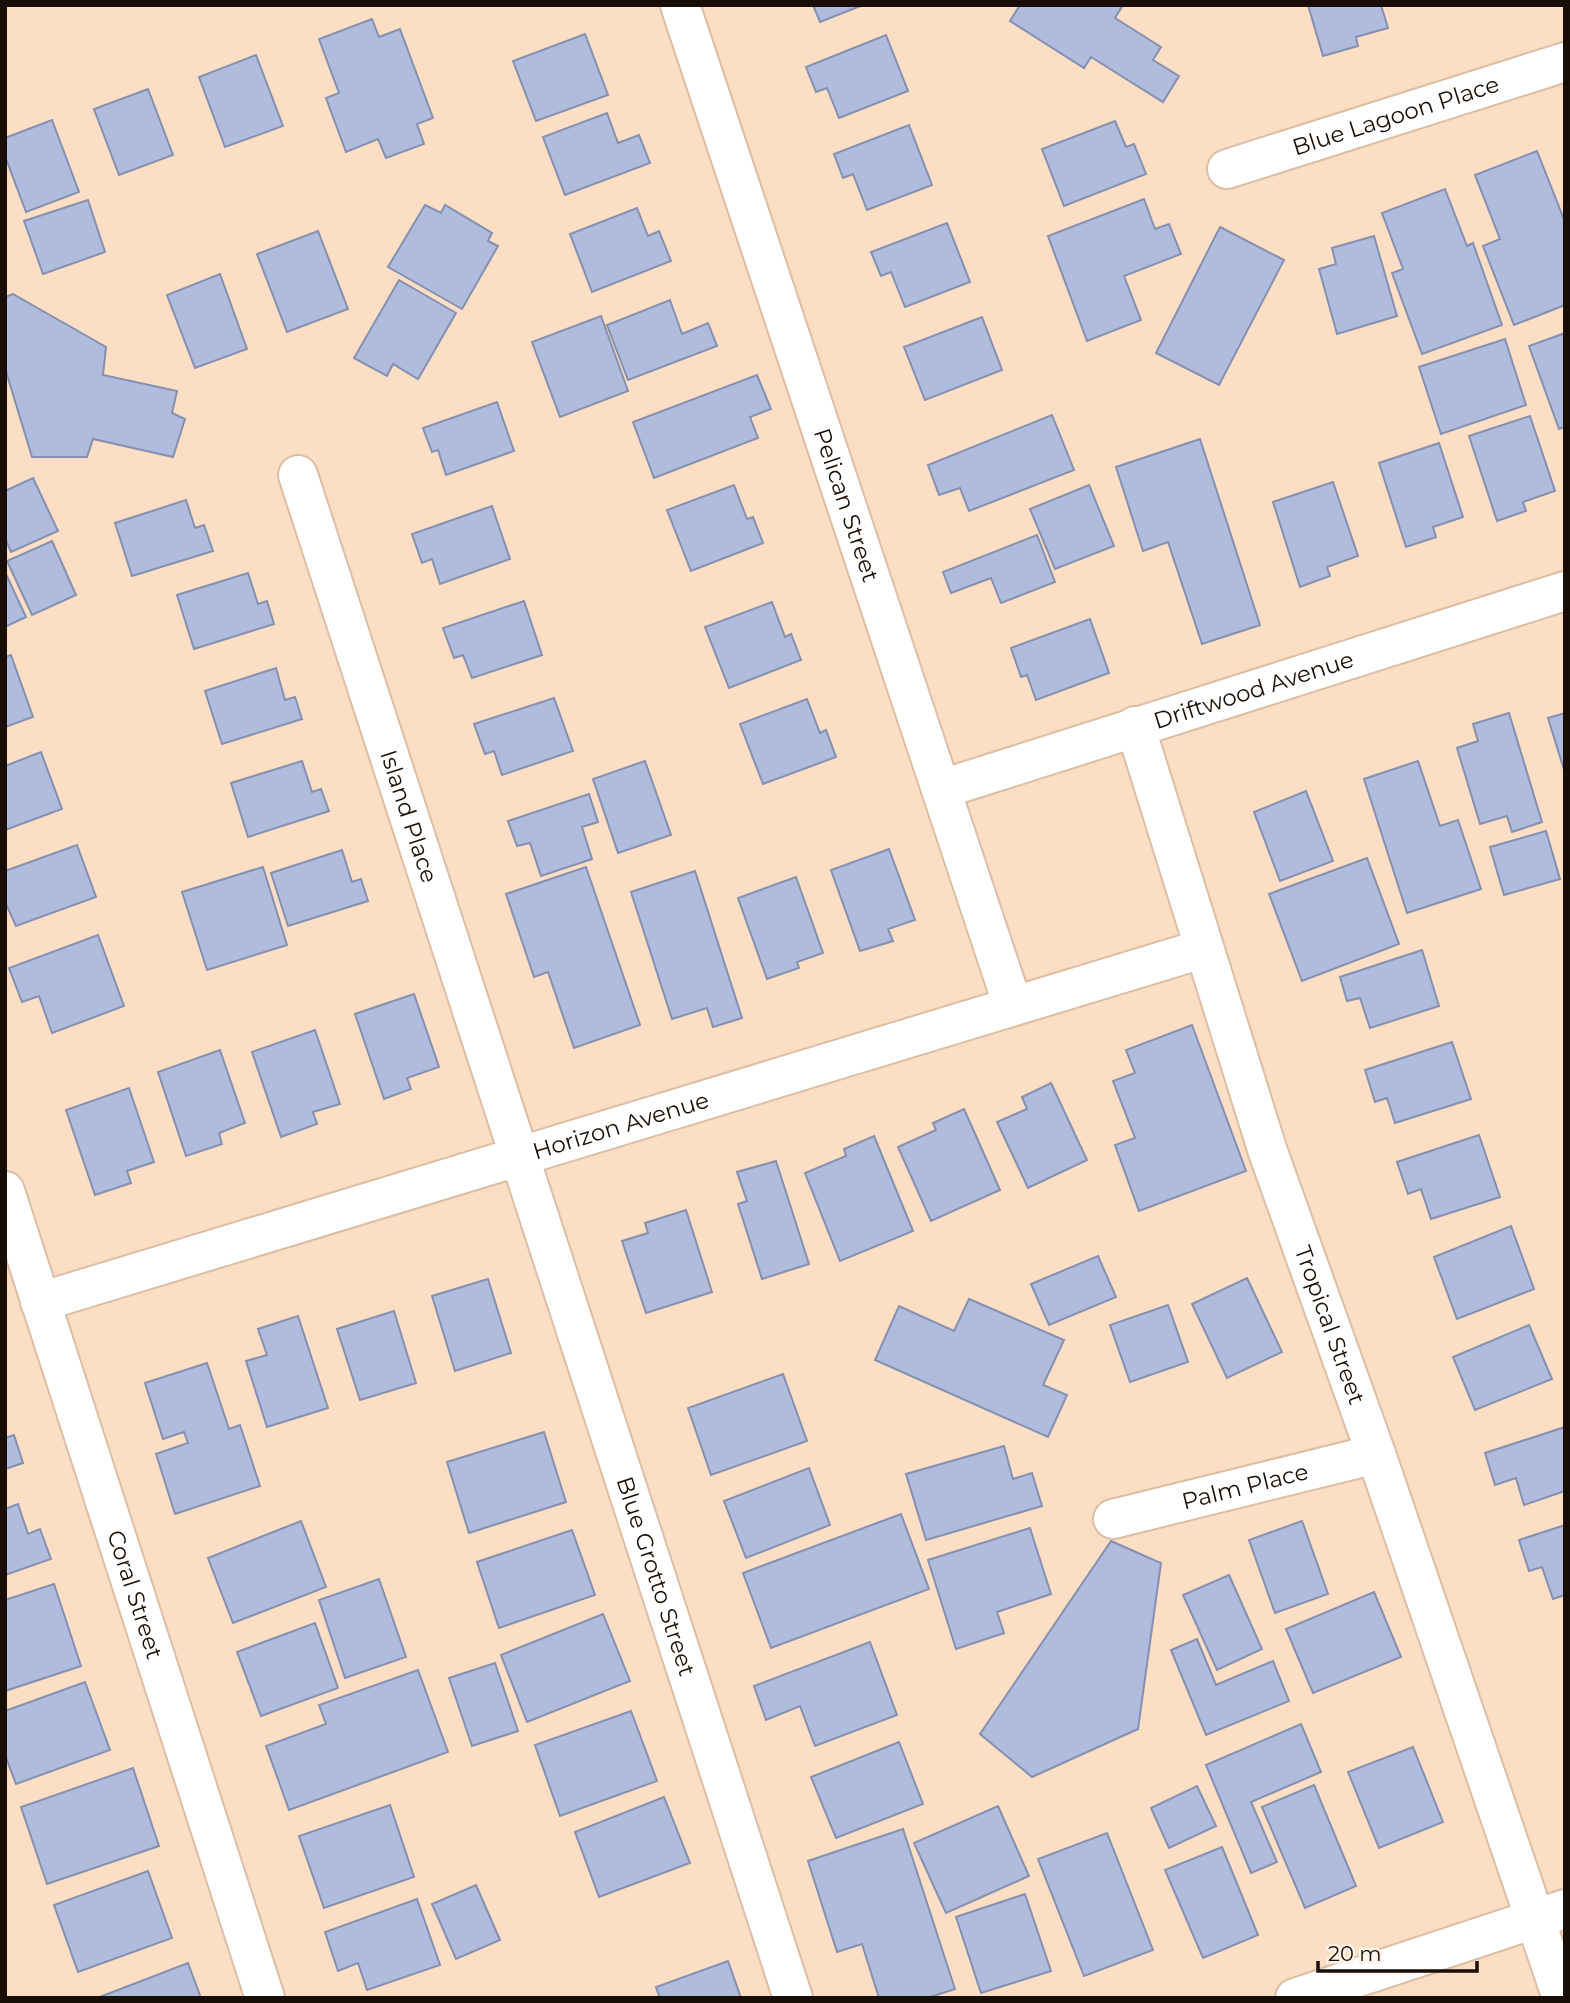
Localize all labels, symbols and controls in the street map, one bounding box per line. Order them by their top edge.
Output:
street label: Blue Lagoon Place [1289,70,1503,161]
street label: Pelican Street [808,425,885,585]
street label: Driftwood Avenue [1150,645,1357,735]
street label: Island Place [374,746,444,886]
street label: Horizon Avenue [529,1086,712,1166]
street label: Tropical Street [1289,1242,1371,1408]
street label: Palm Place [1179,1457,1311,1515]
street label: Blue Grotto Street [610,1473,701,1680]
street label: Coral Street [101,1527,169,1663]
scale bar [1318,1930,1477,1974]
text: 20 m [1328,1941,1382,1966]

